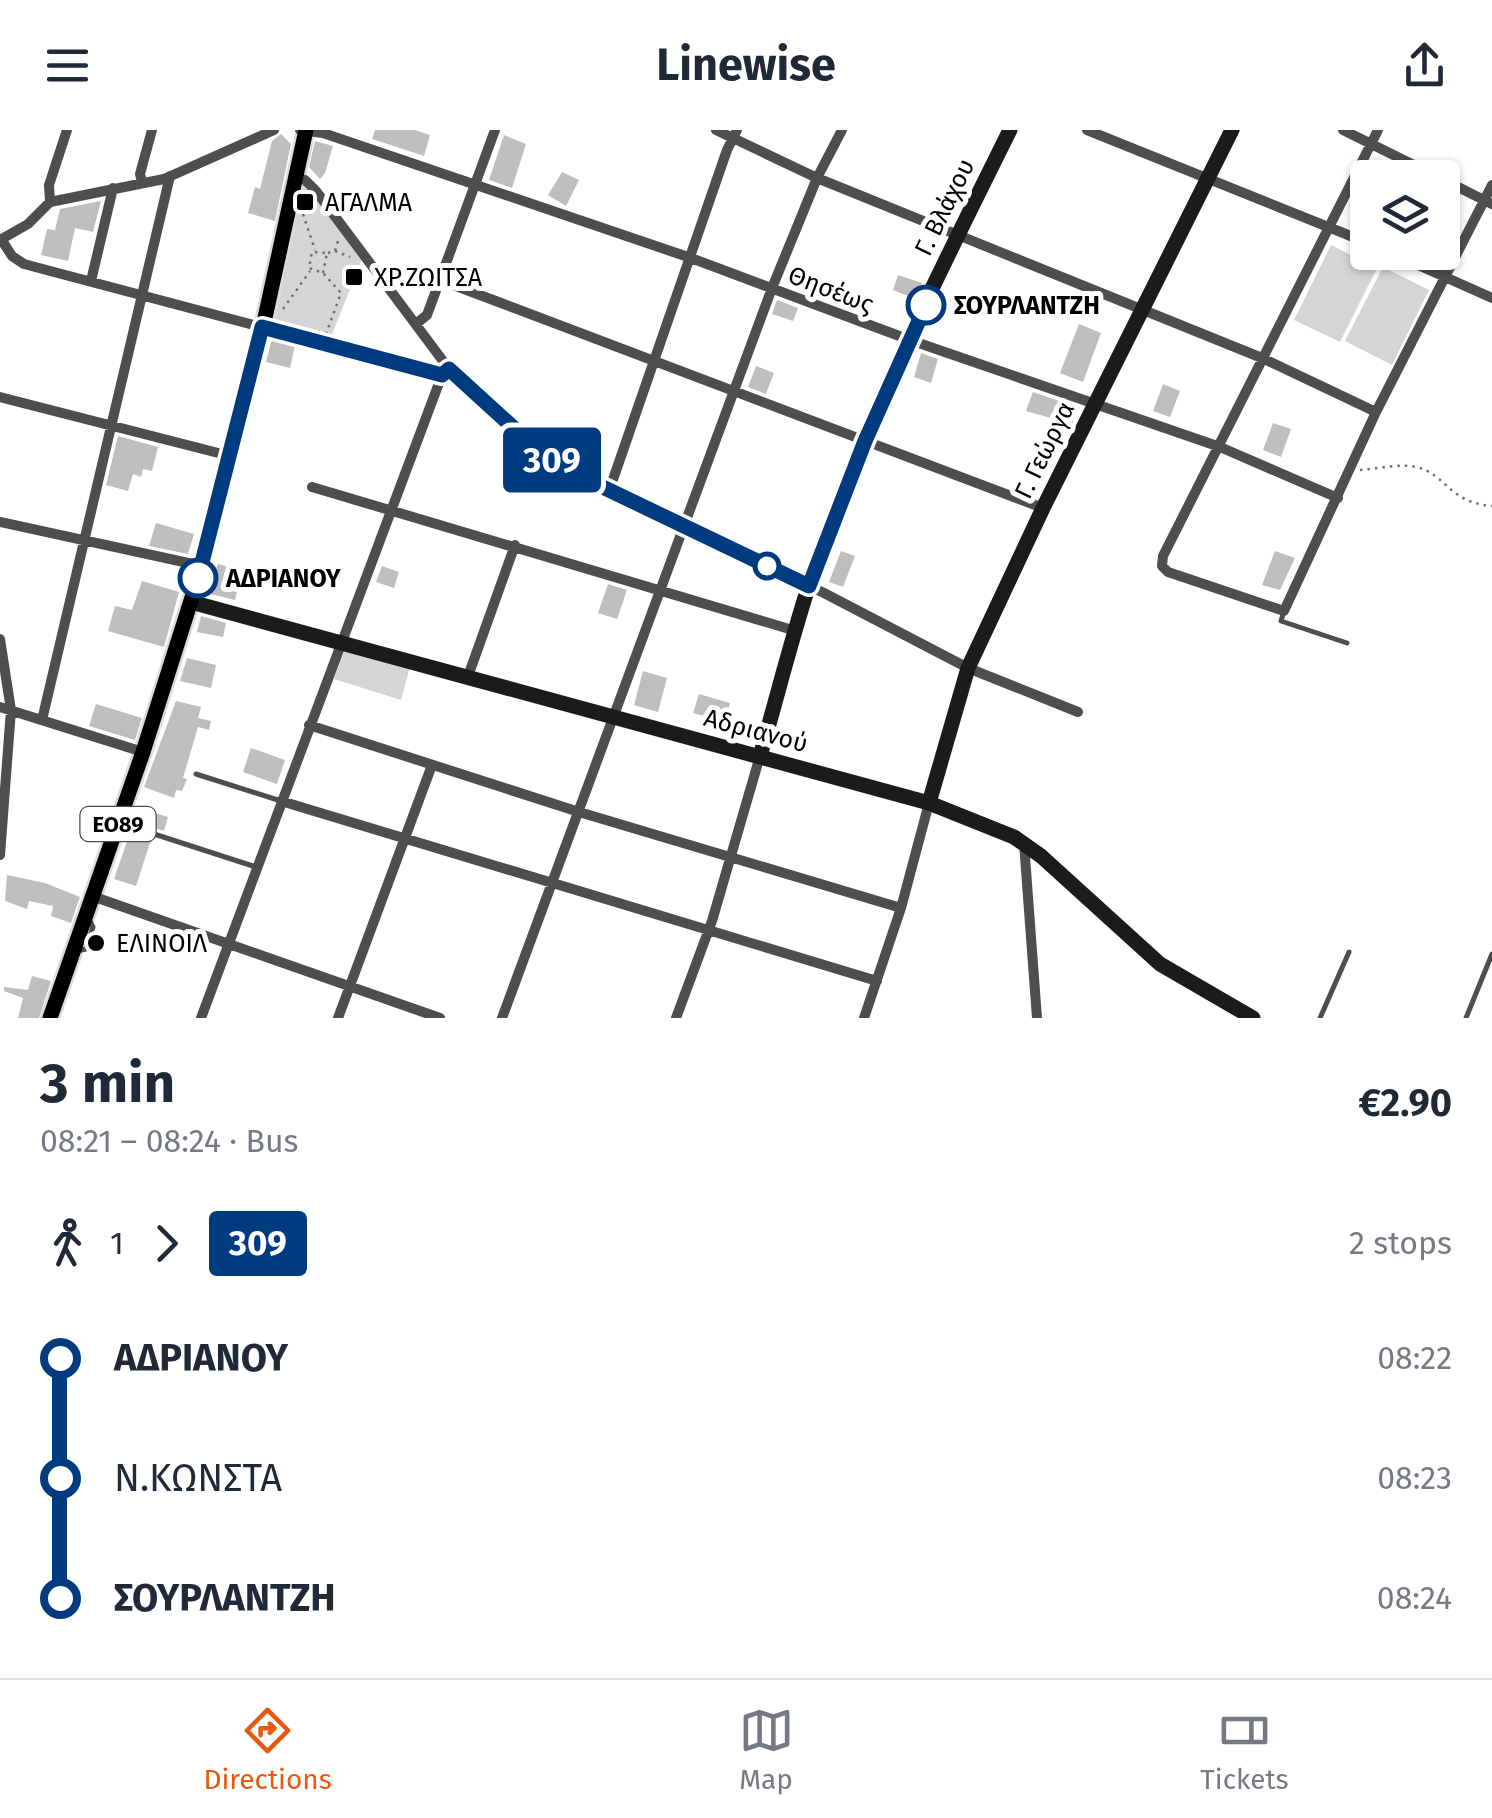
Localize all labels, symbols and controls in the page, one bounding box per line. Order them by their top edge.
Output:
icon: menu [40,38,95,93]
text: Linewise [656,38,836,92]
icon: share [1397,38,1452,93]
street label: Γ. Βλάχου [909,154,981,261]
map controls [1350,160,1460,270]
button: layers [1350,160,1460,270]
place label: ΑΓΑΛΜΑ [325,188,413,218]
marker: ΑΓΑΛΜΑ [294,191,316,213]
street label: Θησέως [784,260,878,320]
place label: ΧΡ.ΖΩΙΤΣΑ [374,263,483,293]
marker: ΧΡ.ΖΩΙΤΣΑ [343,266,365,288]
marker: ΣΟΥΡΛΑΝΤΖΗ [907,286,945,324]
place label: ΣΟΥΡΛΑΝΤΖΗ [954,291,1100,321]
street label: Γ. Γεώργα [1009,397,1081,504]
line badge: 309 [494,428,610,492]
text: 309 [523,439,581,481]
unlabelled marker [754,553,780,579]
marker: ΑΔΡΙΑΝΟΥ [179,559,217,597]
place label: ΑΔΡΙΑΝΟΥ [225,564,342,594]
street label: Αδριανού [701,703,811,759]
road number: ΕΟ89 [80,807,156,841]
place label: ΕΛΙΝΟΙΛ [116,929,208,959]
marker: ΕΛΙΝΟΙΛ [85,932,107,954]
text: 3 min [40,1051,175,1117]
text: €2.90 [1358,1080,1452,1126]
text: 08:21 – 08:24 · Bus [40,1122,299,1160]
icon: walk [40,1216,95,1271]
icon: forward [139,1216,194,1271]
text: 309 [229,1222,287,1264]
text: 1 [110,1224,124,1262]
text: 2 stops [1349,1224,1452,1262]
text: ΑΔΡΙΑΝΟΥ [114,1335,288,1381]
text: 08:22 [1377,1339,1452,1377]
text: Ν.ΚΩΝΣΤΑ [114,1455,282,1501]
text: 08:23 [1377,1459,1452,1497]
text: ΣΟΥΡΛΑΝΤΖΗ [114,1575,336,1621]
text: 08:24 [1377,1579,1452,1617]
tab: Directions [203,1703,332,1796]
tab: Map [739,1703,794,1796]
tab: Tickets [1200,1703,1289,1796]

